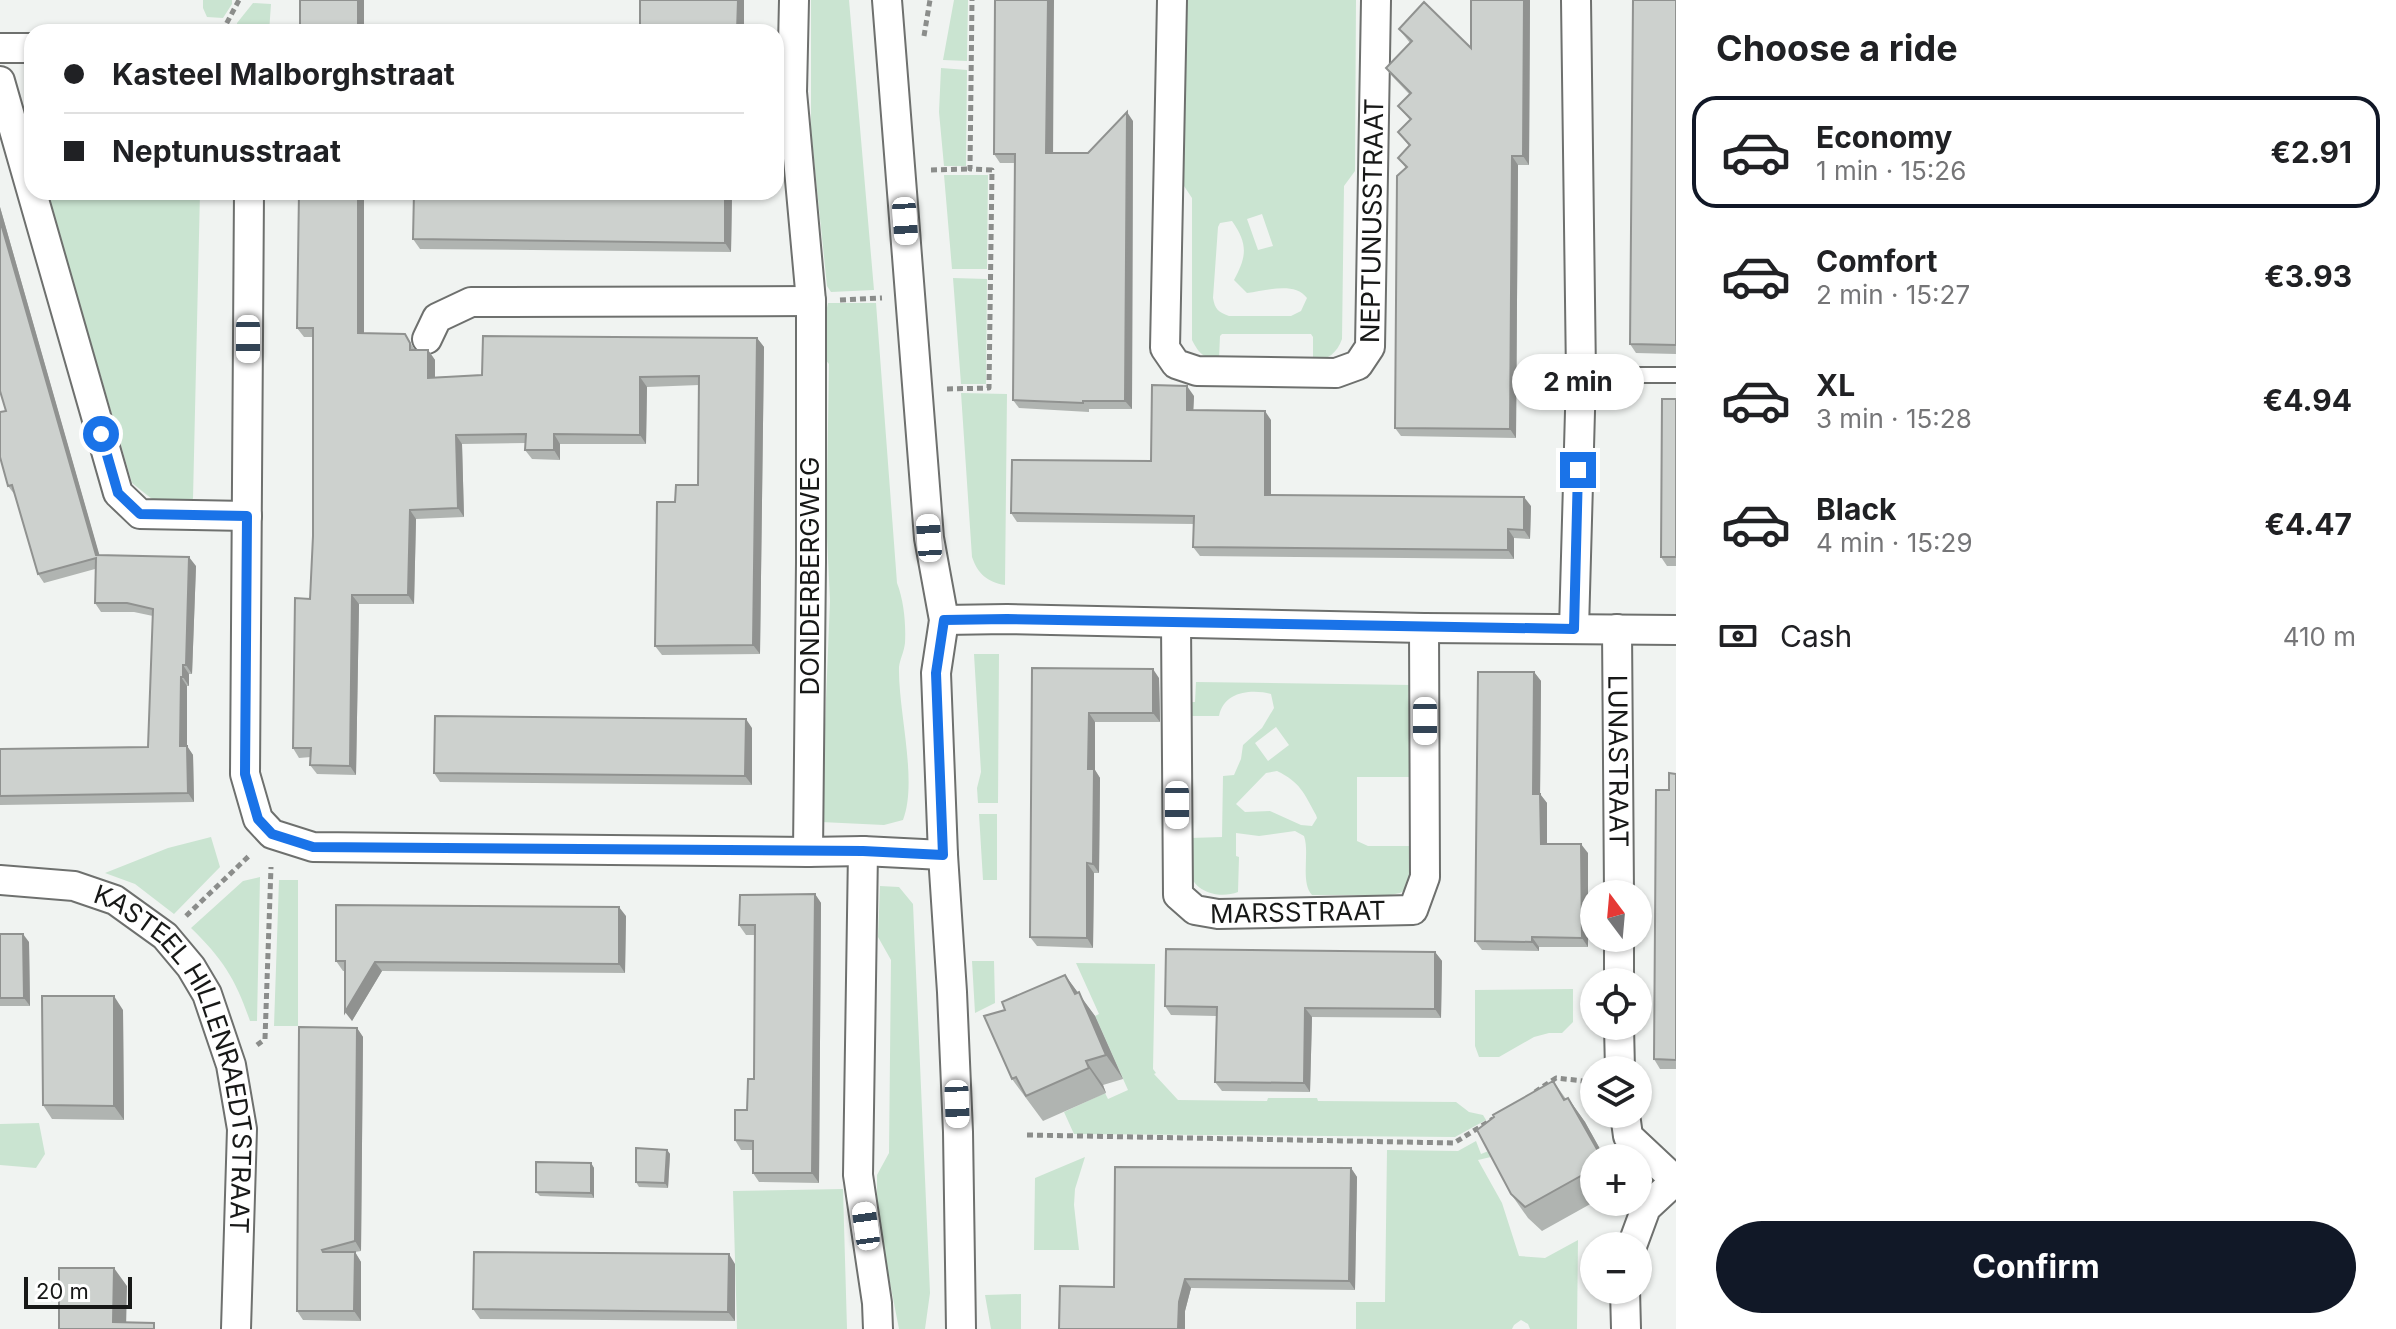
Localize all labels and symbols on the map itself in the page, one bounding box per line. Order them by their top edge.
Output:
street label: NEPTUNUSSTRAAT [1354,98,1389,343]
car [891,196,919,246]
car [236,315,260,363]
callout: 2 min [1512,354,1644,410]
route start [83,416,119,452]
route end [1560,452,1596,488]
street label: DONDERBERGWEG [794,457,825,695]
car [915,513,943,563]
street label: LUNASTRAAT [1602,675,1635,847]
car [1413,697,1437,745]
car [1165,781,1189,829]
street label: KASTEEL HILLENRAEDTSTRAAT [90,878,258,1234]
north arrow [1580,880,1652,952]
street label: MARSSTRAAT [1210,895,1386,929]
car [944,1080,970,1128]
car [851,1201,881,1251]
scale bar [24,1273,132,1309]

